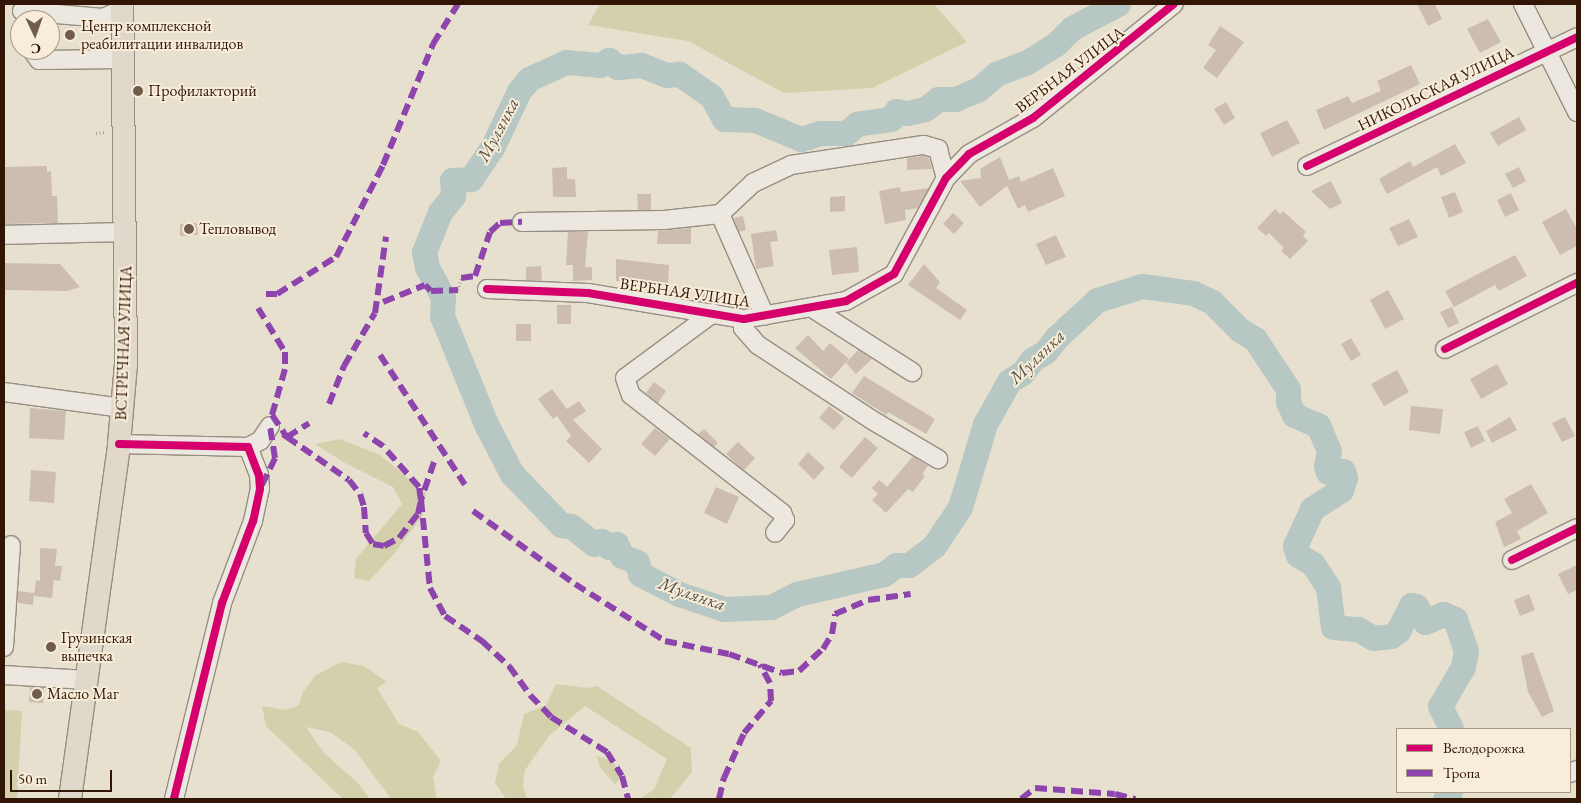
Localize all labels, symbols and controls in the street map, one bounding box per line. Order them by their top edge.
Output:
north arrow [10,10,60,60]
place label: Центр комплексной реабилитации инвалидов [81,16,243,54]
street label: ВЕРБНАЯ УЛИЦА [1012,23,1128,117]
marker: Центр комплексной реабилитации инвалидов [63,28,77,42]
text: С [30,40,41,58]
street label: НИКОЛЬСКАЯ УЛИЦА [1355,43,1517,135]
place label: Профилакторий [148,81,257,101]
marker: Профилакторий [132,85,144,97]
water label: Мулянка [472,94,524,166]
place label: Тепловывод [199,219,276,239]
marker: Тепловывод [183,223,195,235]
street label: ВСТРЕЧНАЯ УЛИЦА [112,265,136,421]
street label: ВЕРБНАЯ УЛИЦА [619,274,751,312]
water label: Мулянка [1005,325,1069,389]
water label: Мулянка [656,573,728,615]
place label: Грузинская выпечка [61,628,132,666]
marker: Грузинская выпечка [45,641,57,653]
place label: Масло Маг [47,684,119,704]
marker: Масло Маг [31,688,43,700]
legend [1396,728,1571,793]
text: Велодорожка [1443,738,1524,757]
scale bar [12,760,115,792]
text: Тропа [1443,763,1480,782]
text: 50 m [18,769,47,788]

